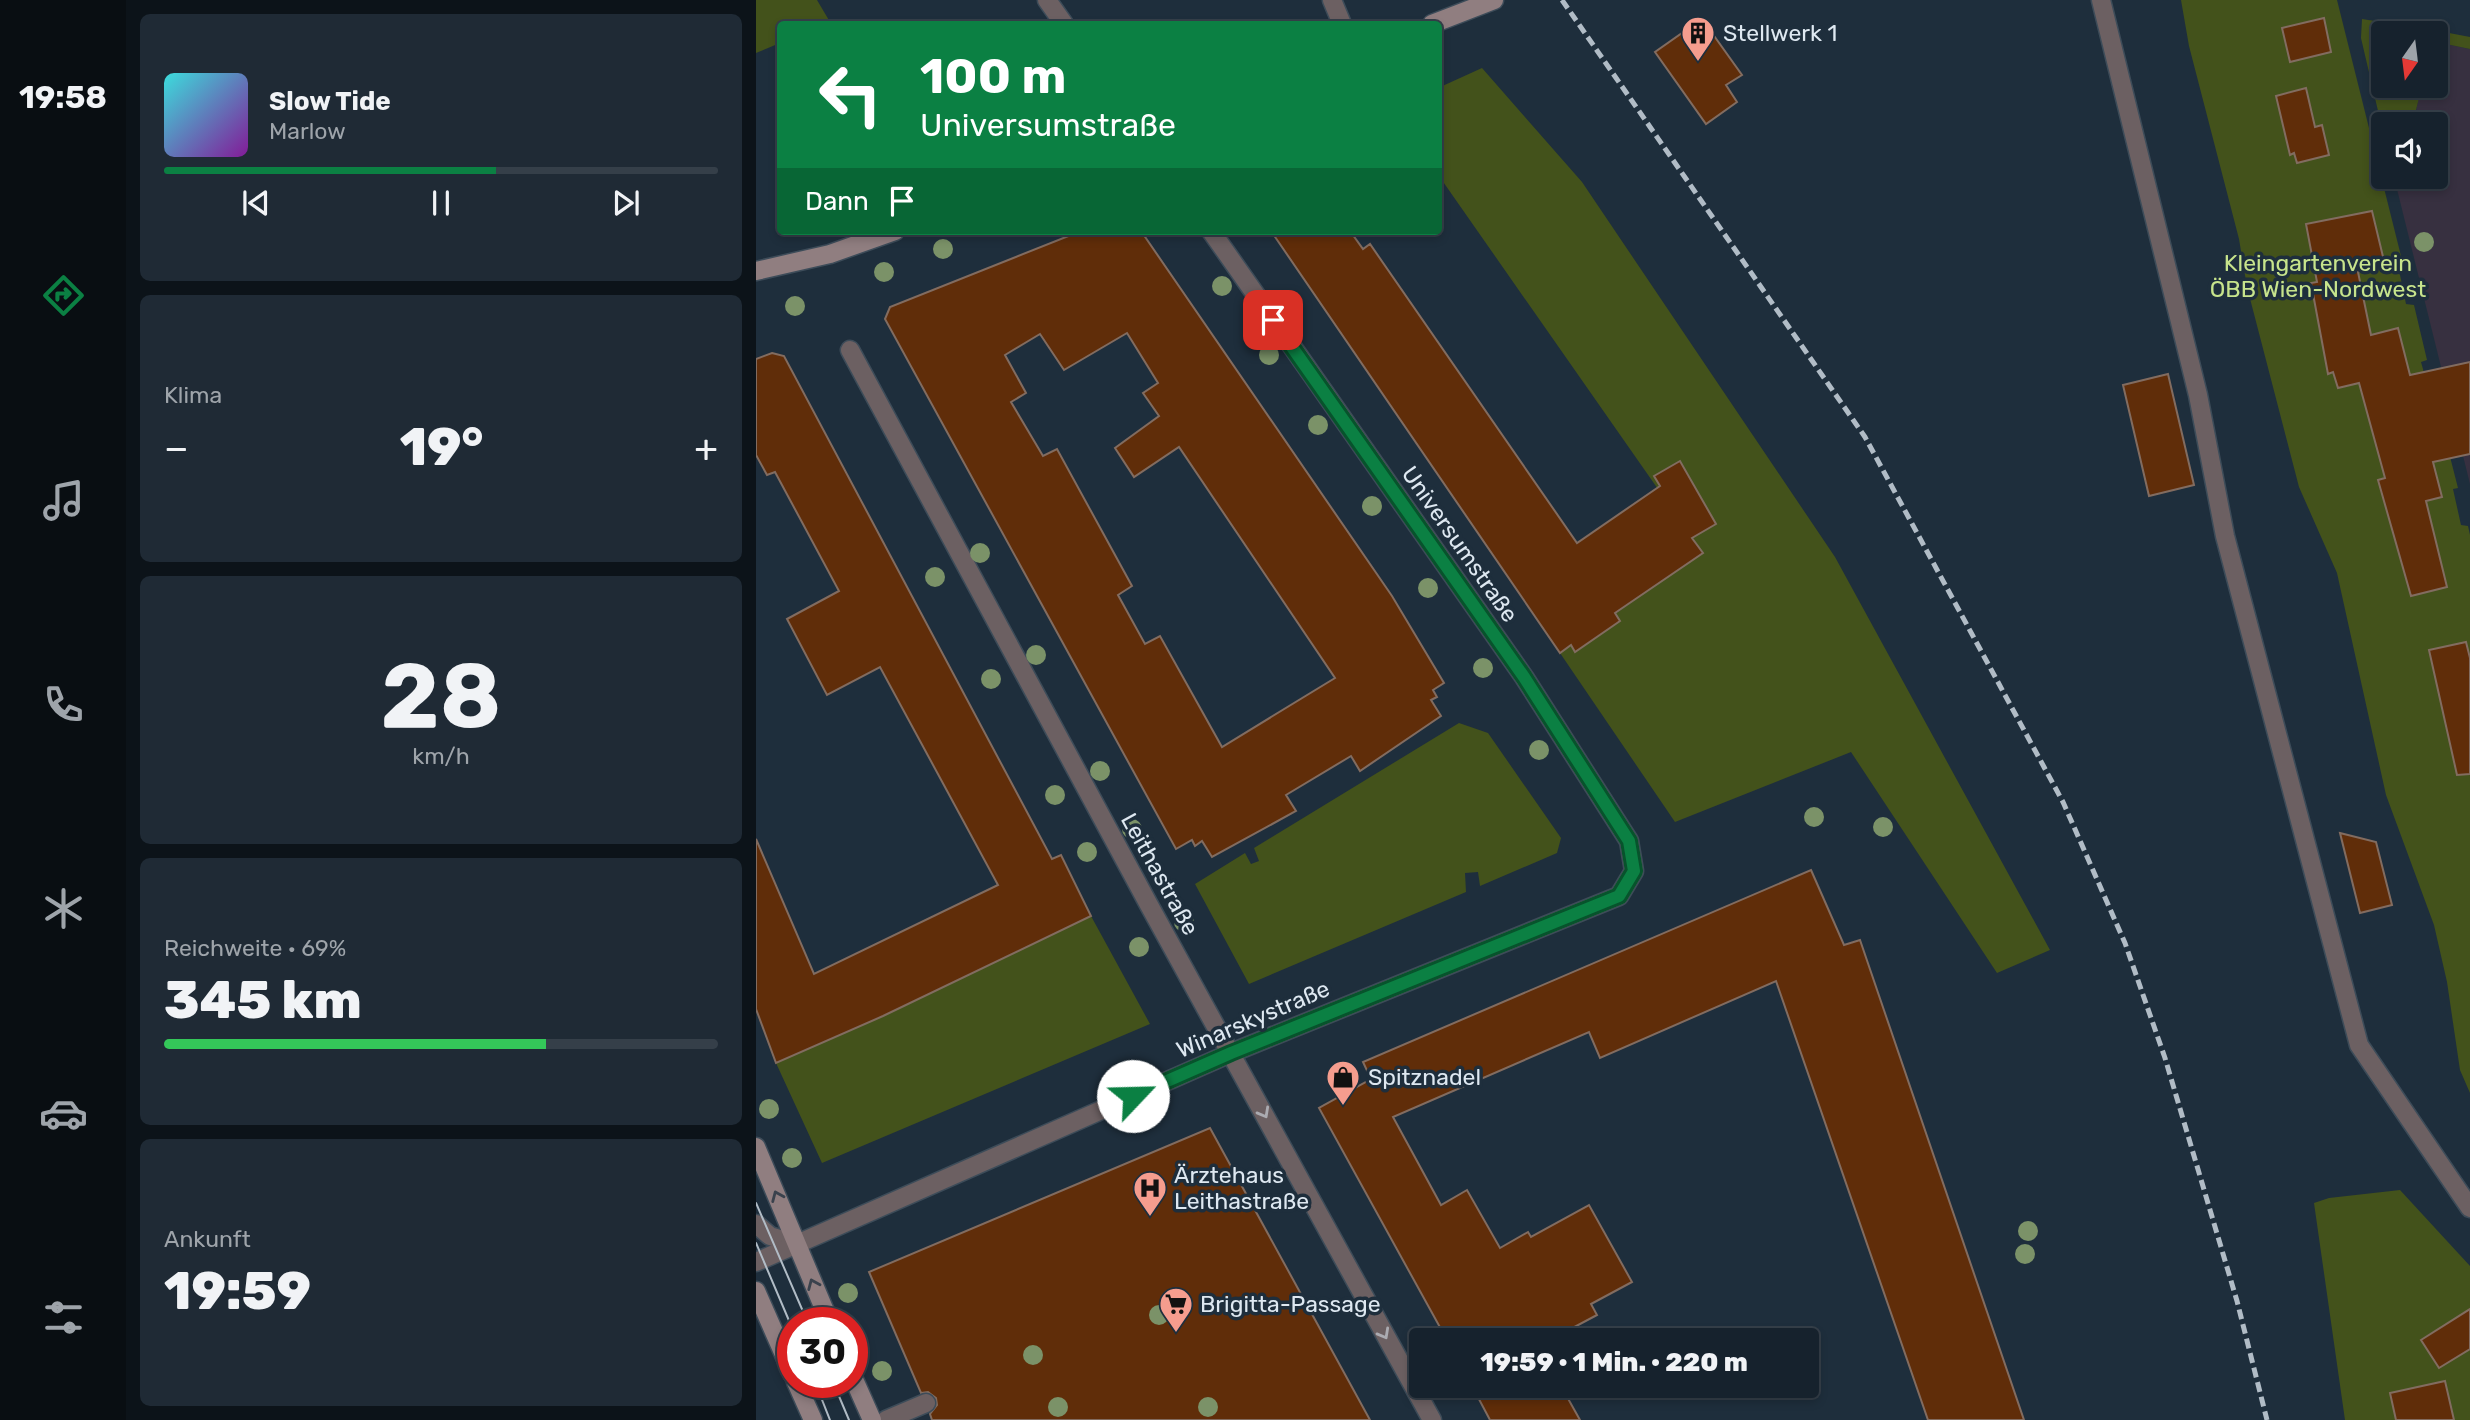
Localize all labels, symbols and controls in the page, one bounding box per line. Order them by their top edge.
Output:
building icon: Stellwerk 1 [1679,14,1717,63]
place label: Stellwerk 1 [1723,19,1837,47]
north arrow [2371,21,2448,98]
map controls [2371,21,2448,189]
text: 100 m [920,47,1066,105]
icon: left [805,49,896,140]
text: 19:58 [19,78,107,116]
text: Slow Tide [269,86,391,117]
text: Universumstraße [920,106,1176,144]
button: sound [2371,112,2448,189]
text: Marlow [269,117,346,145]
icon: arrive [883,182,921,220]
icon: previous [237,184,275,222]
icon: pause [422,184,460,222]
icon: next [607,184,645,222]
text: Dann [805,186,869,217]
park label: Kleingartenverein ÖBB Wien-Nordwest [2210,249,2426,303]
icon: directions [39,271,88,320]
pin [1243,290,1303,350]
icon: arrive [1254,301,1292,339]
text: Klima [164,381,222,409]
text: 19° [400,416,483,478]
text: − [164,425,189,471]
text: + [694,425,718,471]
street label: Universumstraße [1396,461,1524,627]
icon: music [39,476,88,525]
text: 28 [381,642,501,750]
icon: phone [39,680,88,729]
text: km/h [412,742,470,770]
street label: Leithastraße [1115,808,1205,940]
icon: climate [39,884,88,933]
text: Reichweite · 69% [164,934,346,962]
text: 345 km [164,969,362,1031]
street label: Winarskystraße [1172,974,1334,1064]
shop icon: Spitznadel [1324,1058,1362,1107]
position arrow [1096,1059,1170,1133]
place label: Spitznadel [1368,1063,1481,1091]
icon: car [39,1089,88,1138]
one-way arrow [1255,1106,1269,1118]
place label: Ärztehaus Leithastraße [1174,1161,1309,1215]
hospital icon: Ärztehaus Leithastraße [1131,1169,1169,1218]
one-way arrow [771,1190,785,1202]
text: Ankunft [164,1225,251,1253]
text: 19:59 [164,1260,311,1322]
one-way arrow [807,1278,821,1291]
supermarket icon: Brigitta-Passage [1157,1285,1195,1334]
place label: Brigitta-Passage [1200,1290,1381,1318]
icon: filters [39,1293,88,1342]
speed limit sign: 30 [777,1307,868,1398]
one-way arrow [1376,1327,1390,1339]
text: 19:59 · 1 Min. · 220 m [1480,1347,1748,1378]

